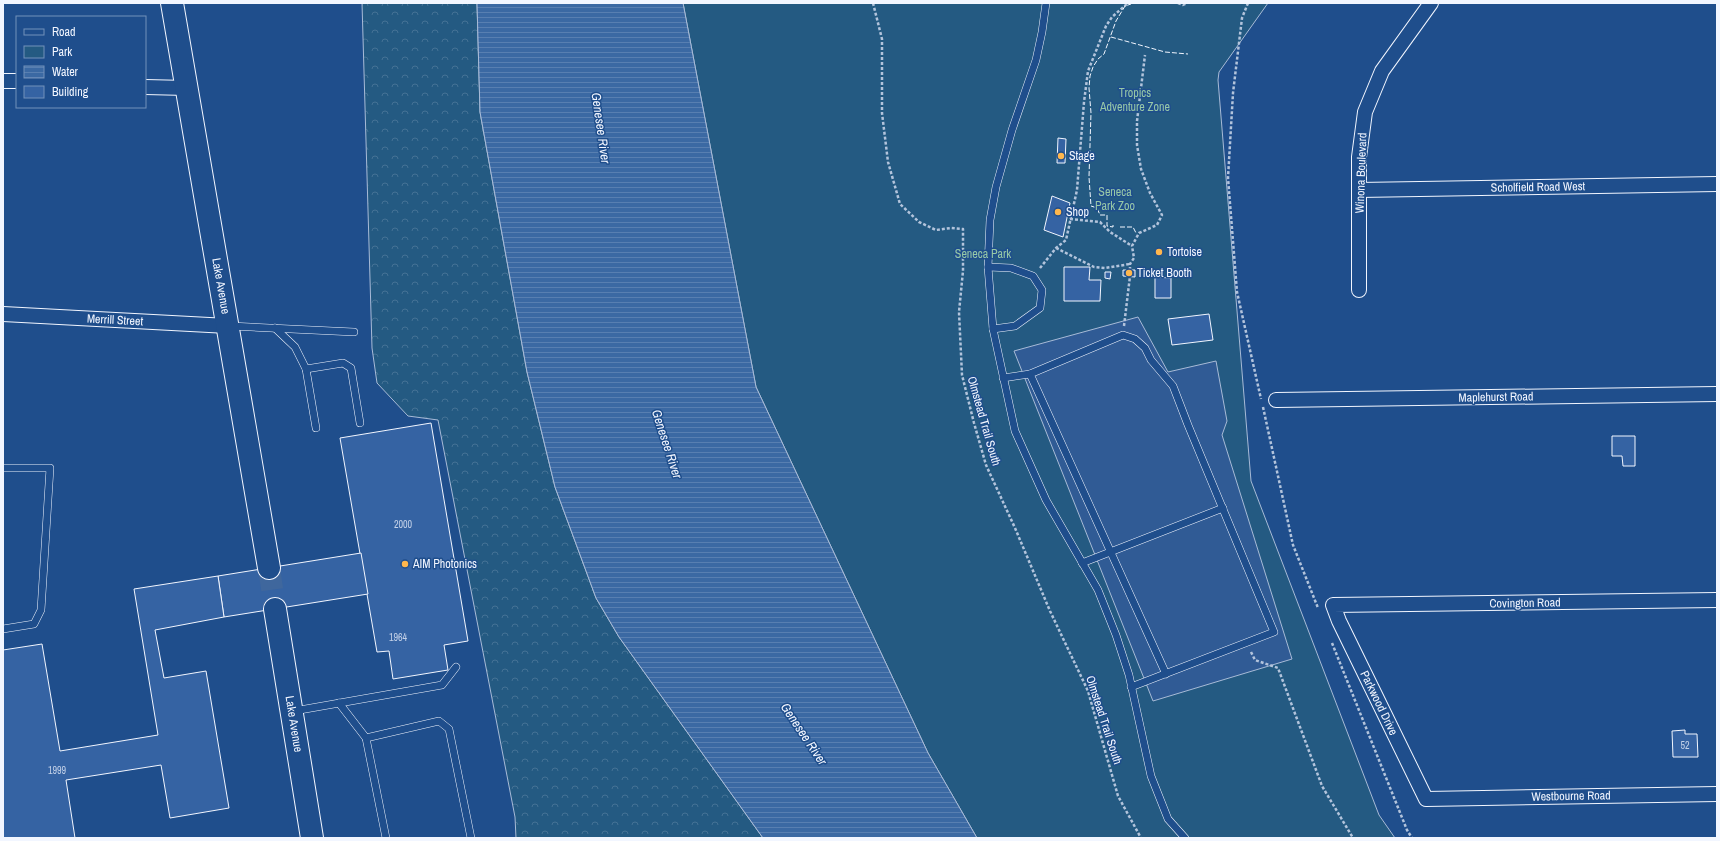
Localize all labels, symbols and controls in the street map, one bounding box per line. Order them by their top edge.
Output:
legend [16,16,146,108]
text: Road [52,24,76,40]
text: Park [52,44,72,60]
text: Water [52,64,79,80]
text: Building [52,84,89,100]
park label: Tropics Adventure Zone [1099,85,1170,115]
water label: Genesee River [588,91,614,165]
street label: Winona Boulevard [1352,132,1370,214]
place label: Stage [1069,148,1095,164]
marker: Stage [1056,151,1066,161]
street label: Scholfield Road West [1491,178,1586,196]
park label: Seneca Park Zoo [1095,184,1135,214]
place label: Shop [1066,204,1089,220]
marker: Shop [1053,207,1063,217]
place label: Tortoise [1167,244,1202,260]
park label: Seneca Park [955,246,1011,262]
marker: Tortoise [1154,247,1164,257]
street label: Lake Avenue [208,257,234,315]
place label: Ticket Booth [1137,265,1192,281]
marker: Ticket Booth [1124,268,1134,278]
street label: Merrill Street [86,311,144,329]
street label: Olmstead Trail South [964,374,1004,468]
street label: Maplehurst Road [1458,388,1534,406]
water label: Genesee River [648,407,686,481]
house number: 2000 [394,518,413,531]
place label: AIM Photonics [412,556,477,572]
marker: AIM Photonics [400,559,410,569]
street label: Covington Road [1489,594,1561,612]
house number: 1964 [389,631,408,644]
street label: Parkwood Drive [1356,668,1402,738]
street label: Olmstead Trail South [1082,674,1126,766]
street label: Lake Avenue [282,695,306,753]
water label: Genesee River [777,700,831,769]
house number: 52 [1680,739,1690,752]
house number: 1999 [48,764,67,777]
street label: Westbourne Road [1531,787,1611,805]

